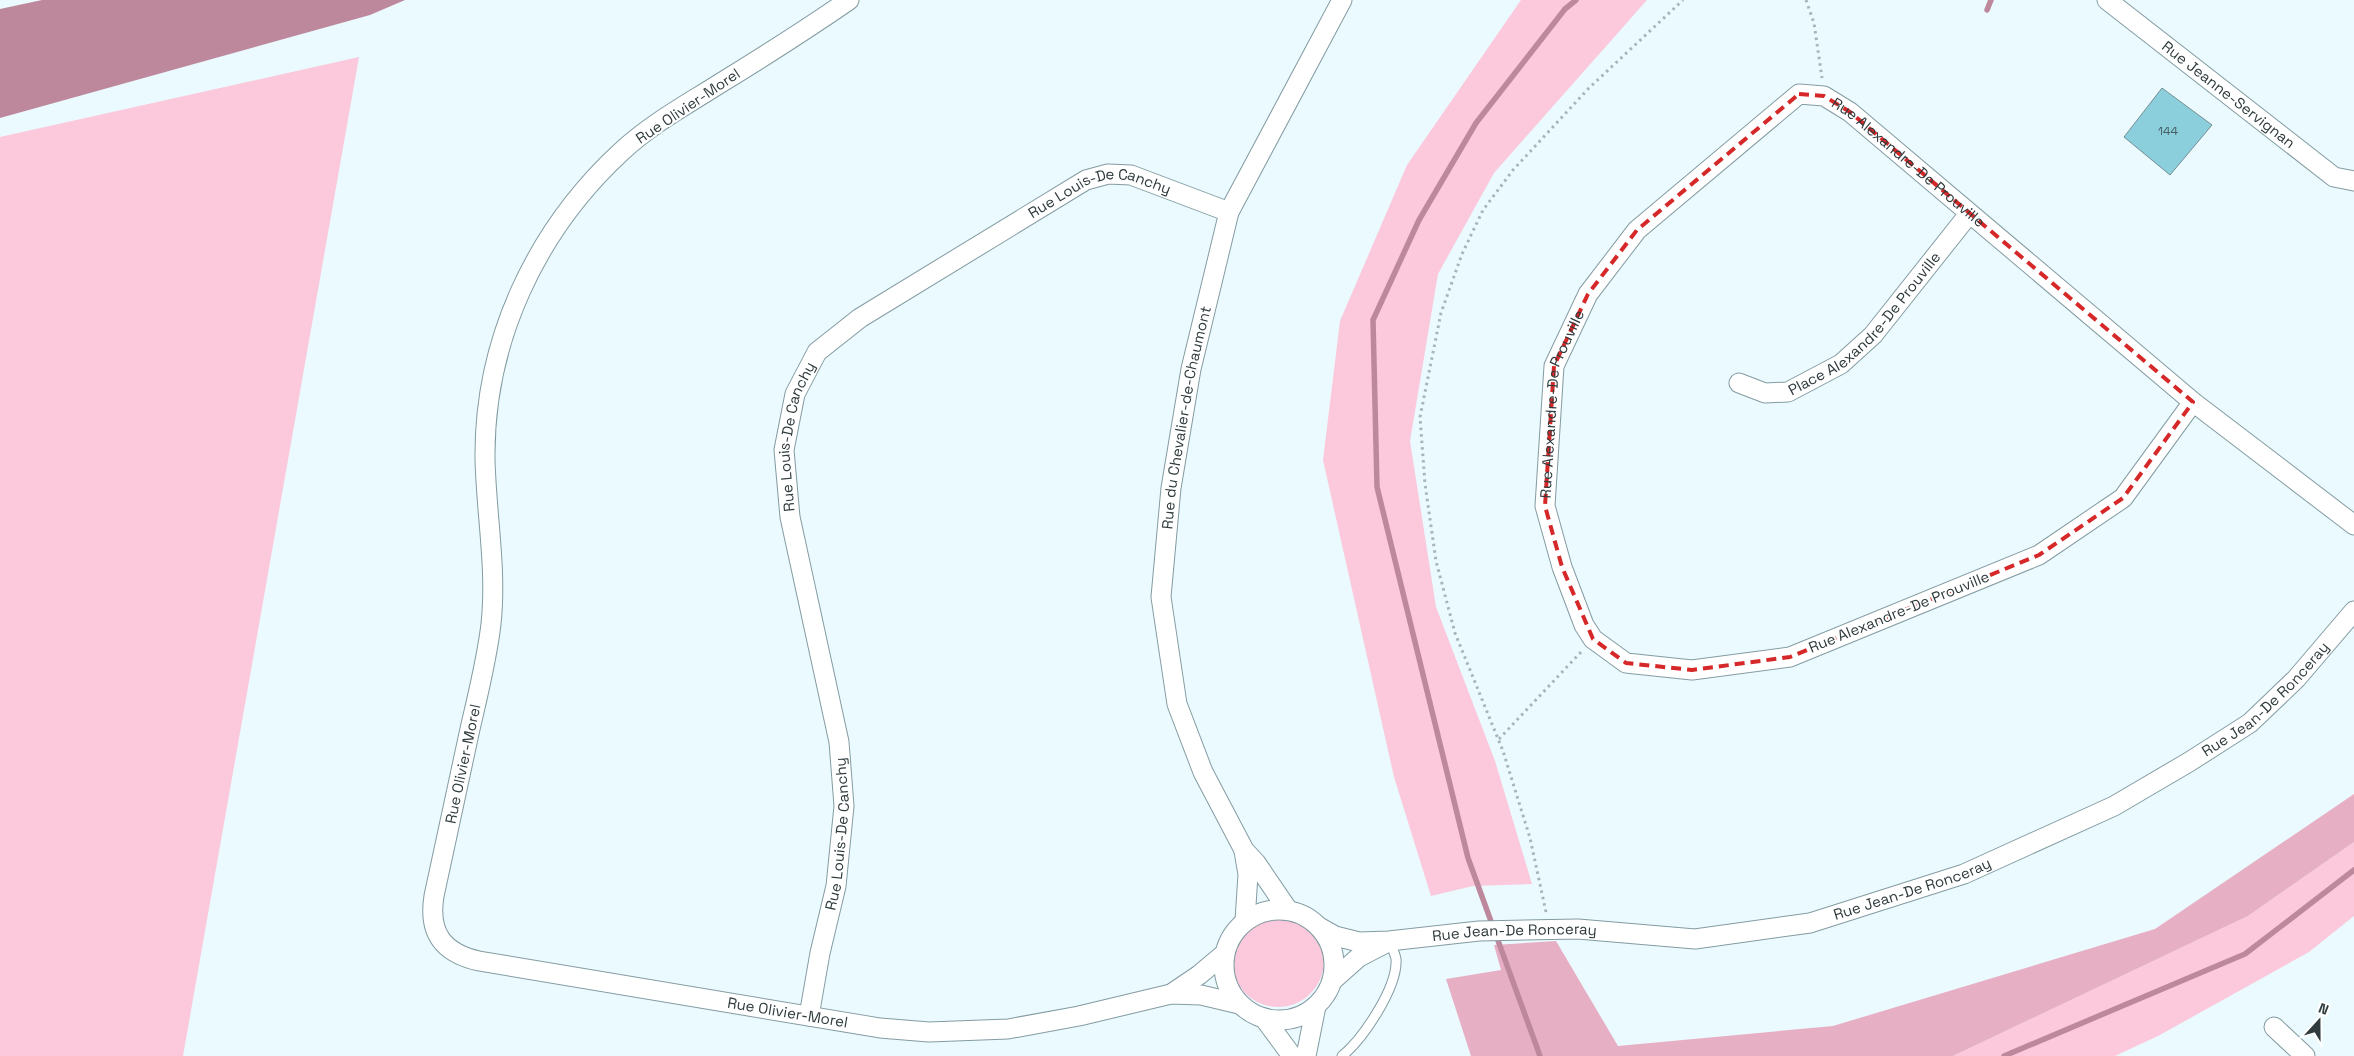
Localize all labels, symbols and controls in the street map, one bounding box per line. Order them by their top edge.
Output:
street label: Rue Jeanne-Servignan [2158,36,2299,152]
street label: Rue Olivier-Morel [632,64,744,148]
street label: Rue Alexandre-De Prouville [1828,93,1989,231]
house number: 144 [2158,123,2179,139]
street label: Rue Louis-De Canchy [1024,164,1174,222]
street label: Place Alexandre-De Prouville [1785,248,1944,399]
street label: Rue du Chevalier-de-Chaumont [1157,304,1215,530]
street label: Rue Alexandre-De Prouville [1536,306,1588,499]
street label: Rue Louis-De Canchy [774,358,819,513]
street label: Rue Alexandre-De Prouville [1806,566,1992,657]
street label: Rue Jean-De Ronceray [2198,638,2333,760]
street label: Rue Olivier-Morel [441,702,484,825]
street label: Rue Louis-De Canchy [821,757,853,912]
street label: Rue Jean-De Ronceray [1831,853,1994,924]
street label: Rue Jean-De Ronceray [1431,919,1598,945]
street label: Rue Olivier-Morel [726,993,849,1031]
north arrow [2294,996,2344,1046]
text: N [2316,999,2331,1019]

